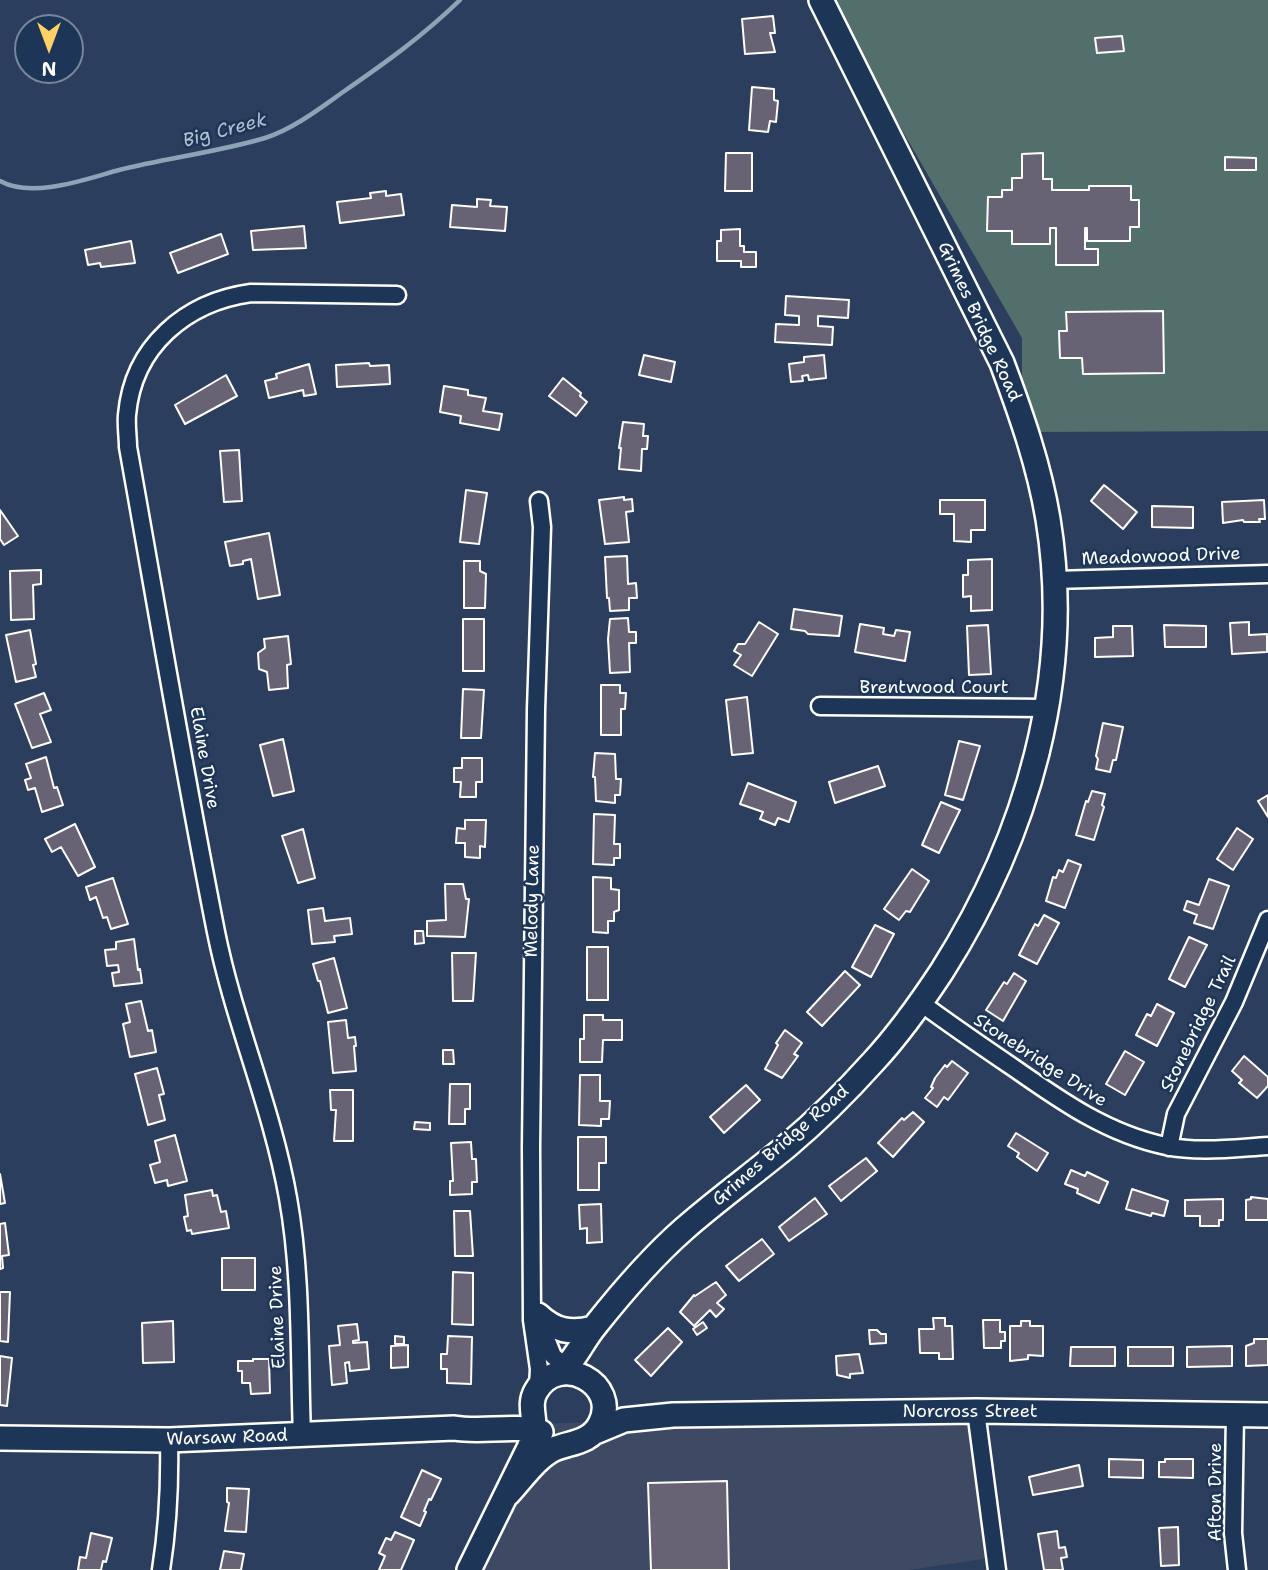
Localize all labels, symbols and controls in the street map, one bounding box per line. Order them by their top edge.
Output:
north arrow [14,14,84,84]
text: N [41,56,57,81]
water label: Big Creek [180,109,270,153]
street label: Grimes Bridge Road [933,239,1025,405]
street label: Meadowood Drive [1081,543,1241,571]
street label: Brentwood Court [859,677,1009,699]
street label: Elaine Drive [184,705,224,811]
street label: Melody Lane [521,844,545,958]
street label: Stonebridge Trail [1157,952,1241,1096]
street label: Stonebridge Drive [969,1010,1111,1112]
street label: Grimes Bridge Road [708,1081,854,1211]
street label: Elaine Drive [265,1265,291,1369]
street label: Norcross Street [902,1401,1038,1423]
street label: Warsaw Road [166,1425,288,1451]
street label: Afton Drive [1205,1443,1227,1541]

